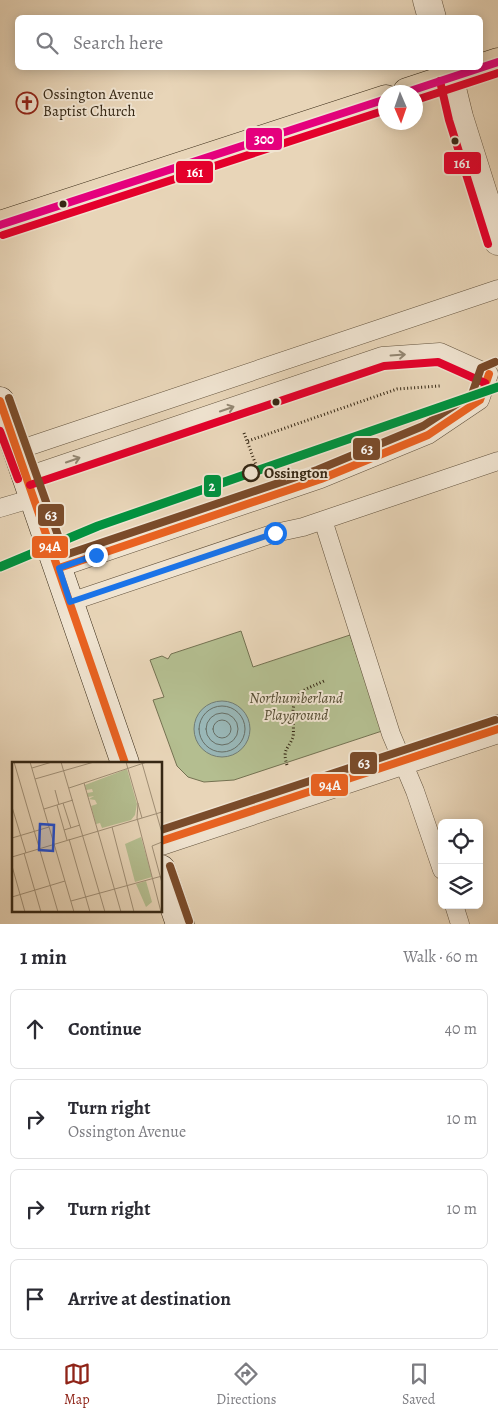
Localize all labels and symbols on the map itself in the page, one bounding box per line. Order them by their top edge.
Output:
place label: Ossington Avenue Baptist Church [43,84,154,121]
north arrow [378,85,423,130]
church icon: Ossington Avenue Baptist Church [15,91,39,115]
line badge: 300 [245,127,283,151]
text: 300 [254,130,274,149]
unlabelled marker [450,136,460,146]
line badge: 161 [443,151,482,175]
text: 161 [454,154,470,173]
line badge: 161 [175,160,214,184]
text: 161 [187,163,203,182]
unlabelled marker [58,199,68,209]
one-way arrow [390,351,406,360]
unlabelled marker [271,397,281,407]
one-way arrow [219,403,235,413]
line badge: 63 [352,437,381,461]
text: 63 [361,440,373,459]
one-way arrow [65,455,81,465]
place label: Ossington [264,463,329,483]
marker: Ossington [242,464,260,482]
line badge: 2 [203,474,222,498]
text: 2 [209,477,216,496]
line badge: 63 [37,503,65,527]
text: 63 [45,506,57,525]
route start [264,522,287,545]
line badge: 94A [31,535,69,559]
text: 94A [39,537,61,556]
route end [85,544,108,567]
park label: Northumberland Playground [249,688,343,725]
line badge: 63 [349,751,378,775]
text: 63 [358,754,370,773]
inset map [12,762,162,912]
line badge: 94A [310,773,349,797]
text: 94A [319,776,341,795]

